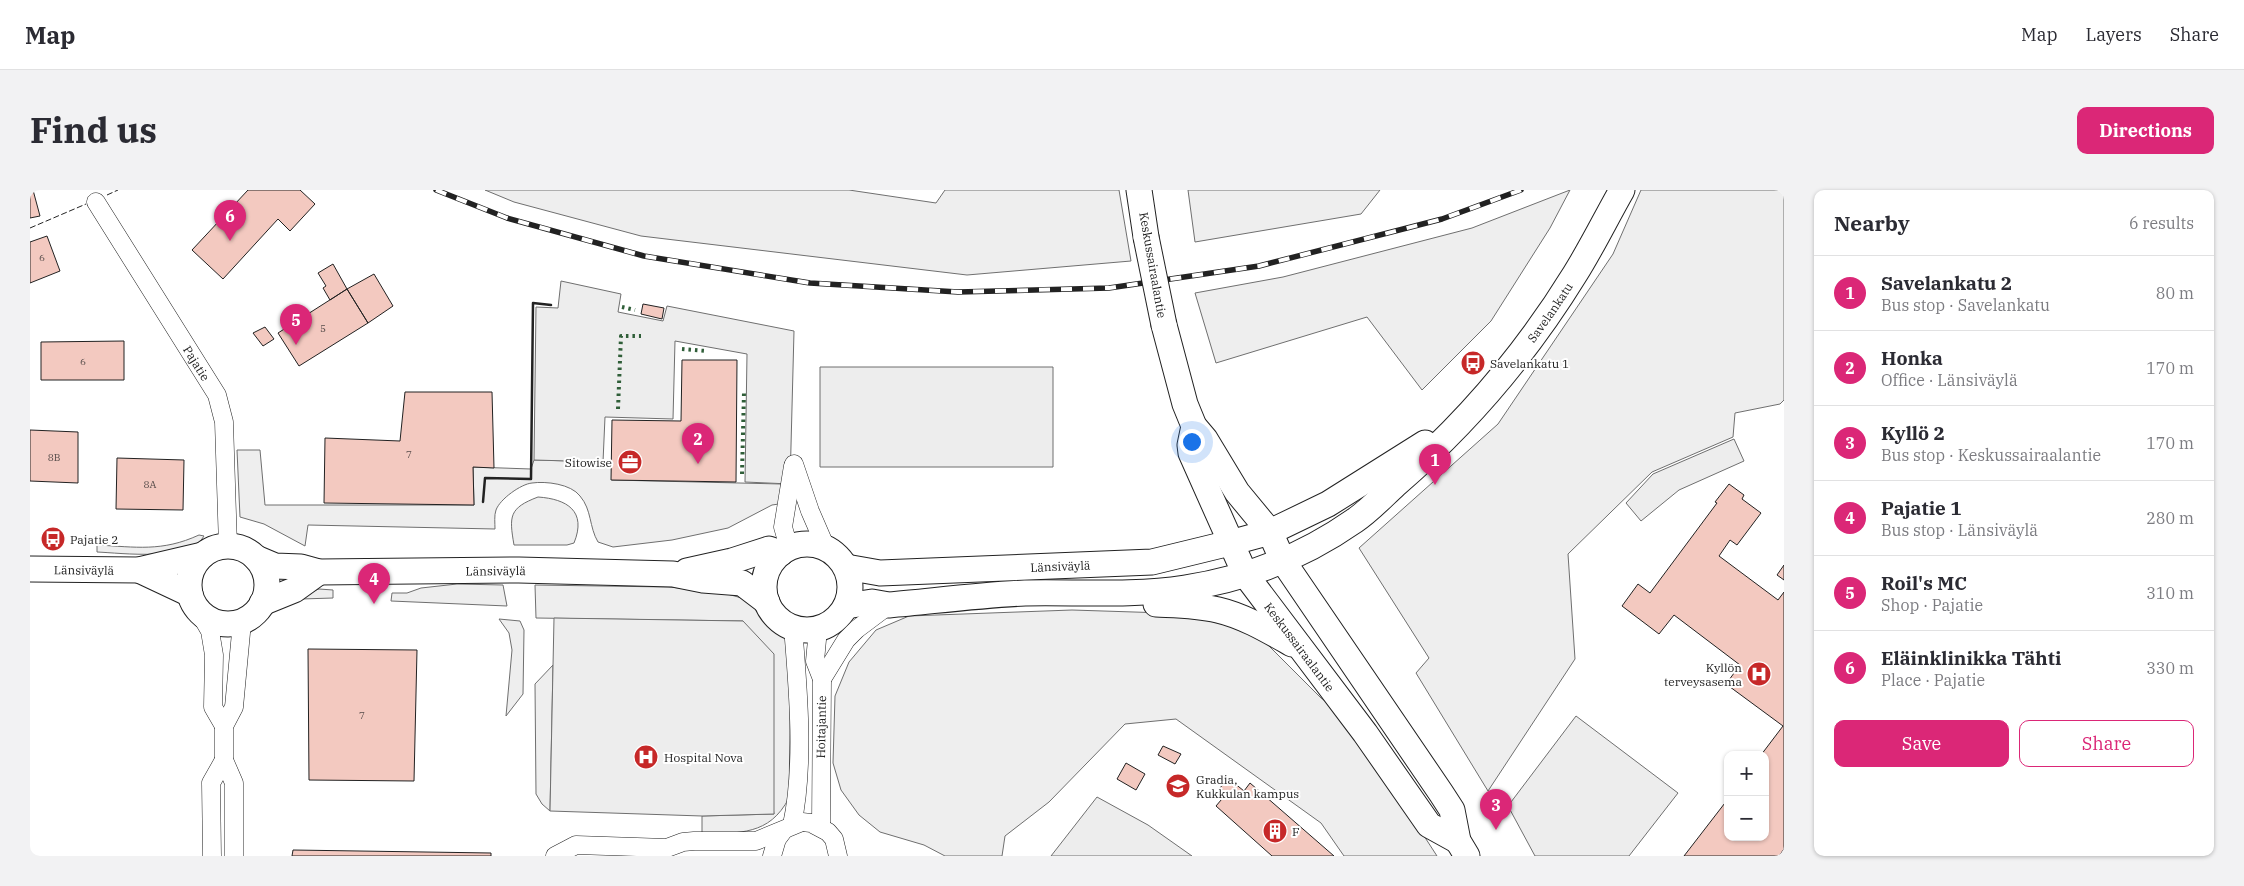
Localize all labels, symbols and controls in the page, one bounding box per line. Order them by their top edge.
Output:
text: Map [25,19,75,51]
text: Map [2021,23,2058,46]
text: Layers [2086,23,2142,46]
text: Share [2170,23,2219,46]
text: Find us [30,107,157,153]
button: Directions [2077,107,2214,154]
pin: 6 [214,200,246,241]
text: Nearby [1834,209,1910,237]
street label: Keskussairaalantie [1136,211,1170,319]
text: 6 results [2129,213,2194,233]
house number: 6 [39,251,45,264]
text: Savelankatu 2 [1881,271,2012,295]
street label: Savelankatu [1524,279,1576,345]
text: 1 [1845,283,1855,303]
text: 80 m [2156,283,2194,303]
text: Bus stop · Savelankatu [1881,295,2050,315]
pin: 5 [280,304,312,345]
house number: 5 [320,322,326,335]
street label: Pajatie [180,343,213,383]
text: Honka [1881,346,1943,370]
bus stop icon: Savelankatu 1 [1460,350,1486,376]
house number: 6 [80,355,86,368]
place label: Savelankatu 1 [1490,356,1569,371]
text: 2 [1845,358,1855,378]
text: 170 m [2146,358,2194,378]
text: Office · Länsiväylä [1881,370,2018,390]
text: Kyllö 2 [1881,421,1945,445]
pin: 2 [682,423,714,464]
your location [1179,429,1205,455]
text: 3 [1845,433,1855,453]
text: 170 m [2146,433,2194,453]
pin: 1 [1419,444,1451,485]
text: Bus stop · Keskussairaalantie [1881,445,2101,465]
house number: 7 [406,448,412,461]
office icon: Sitowise [617,449,643,475]
house number: 8B [48,451,61,464]
place label: Sitowise [565,455,612,470]
house number: 8A [144,478,157,491]
text: Pajatie 1 [1881,496,1962,520]
text: 4 [1845,508,1855,528]
text: 280 m [2146,508,2194,528]
text: Bus stop · Länsiväylä [1881,520,2038,540]
bus stop icon: Pajatie 2 [40,526,66,552]
place label: Pajatie 2 [70,532,118,547]
street label: Länsiväylä [1030,557,1091,574]
street label: Länsiväylä [54,562,115,577]
street label: Länsiväylä [465,562,526,578]
pin: 4 [358,563,390,604]
text: Roil's MC [1881,571,1967,595]
text: 5 [1845,583,1855,603]
text: 310 m [2146,583,2194,603]
text: Shop · Pajatie [1881,595,1983,615]
street label: Keskussairaalantie [1261,599,1338,694]
text: Eläinklinikka Tähti [1881,646,2061,670]
text: 6 [1845,658,1855,678]
text: 330 m [2146,658,2194,678]
place label: Kyllön terveysasema [1664,660,1742,689]
hospital icon: Kyllön terveysasema [1746,661,1772,687]
text: Place · Pajatie [1881,670,1985,690]
street label: Hoitajantie [813,695,829,759]
house number: 7 [359,709,365,722]
button: Save [1834,720,2009,767]
button: Share [2019,720,2194,767]
hospital icon: Hospital Nova [633,744,659,770]
place label: Hospital Nova [664,750,744,765]
map controls [1724,751,1769,841]
button: + [1724,751,1769,796]
place label: Gradia, Kukkulan kampus [1196,772,1299,801]
school or university icon: Gradia, Kukkulan kampus [1165,773,1191,799]
pin: 3 [1480,789,1512,830]
button: − [1724,796,1769,841]
building icon: F [1262,818,1288,844]
place label: F [1292,824,1300,839]

